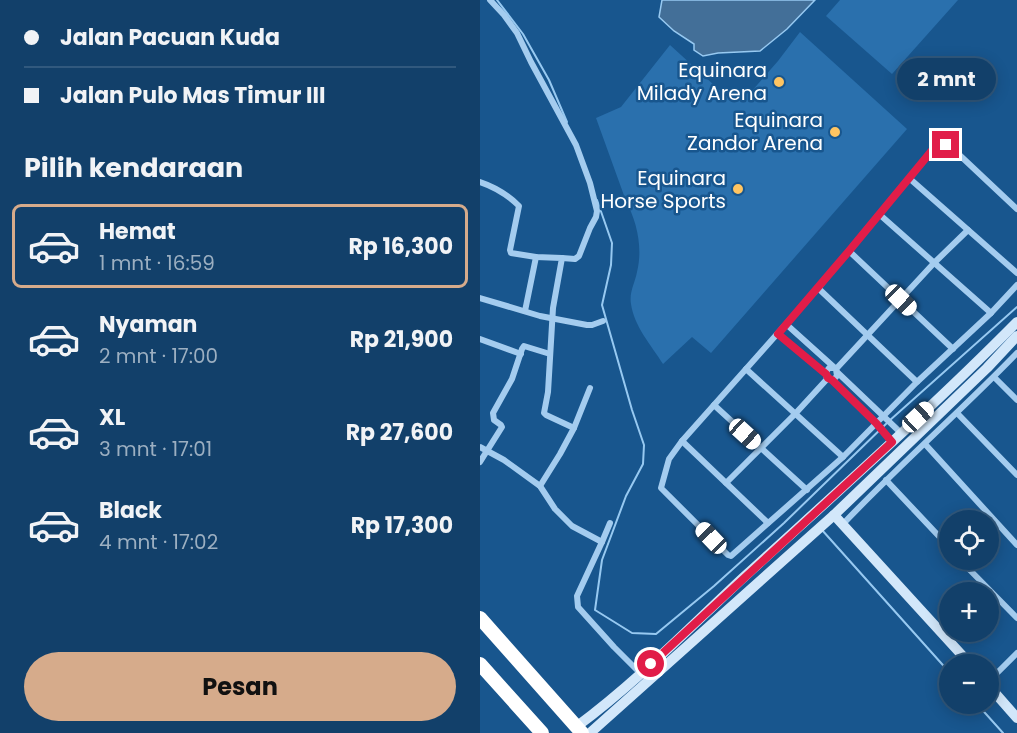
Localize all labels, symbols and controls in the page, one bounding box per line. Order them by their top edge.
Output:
text: Jalan Pacuan Kuda [60,22,280,53]
place label: Equinara Milady Arena [637,56,767,107]
callout: 2 mnt [896,58,996,100]
text: 2 mnt [917,65,976,93]
marker: Equinara Milady Arena [772,75,786,89]
text: Jalan Pulo Mas Timur III [60,80,326,111]
place label: Equinara Zandor Arena [687,106,823,157]
marker: Equinara Zandor Arena [828,125,842,139]
route end [932,131,959,158]
text: Pilih kendaraan [24,149,243,186]
place label: Equinara Horse Sports [600,164,726,215]
marker: Equinara Horse Sports [731,182,745,196]
text: Hemat [99,216,176,247]
icon: car [27,219,81,273]
text: Rp 16,300 [348,231,453,262]
text: 1 mnt · 16:59 [99,249,215,277]
car [882,281,920,319]
text: Nyaman [99,309,197,340]
icon: car [27,312,81,366]
text: Rp 21,900 [350,324,453,355]
text: 2 mnt · 17:00 [99,342,218,370]
car [899,398,937,436]
text: XL [99,402,125,433]
icon: car [27,405,81,459]
car [726,415,764,453]
text: Rp 27,600 [346,417,453,448]
text: 3 mnt · 17:01 [99,435,212,463]
text: Black [99,495,162,526]
icon: car [27,498,81,552]
text: Rp 17,300 [351,510,453,541]
map controls [939,510,999,714]
button: locate [939,510,999,570]
car [692,519,730,557]
text: 4 mnt · 17:02 [99,528,218,556]
button: + [939,582,999,642]
route start [637,650,664,677]
button: Pesan [24,652,456,721]
button: − [939,654,999,714]

